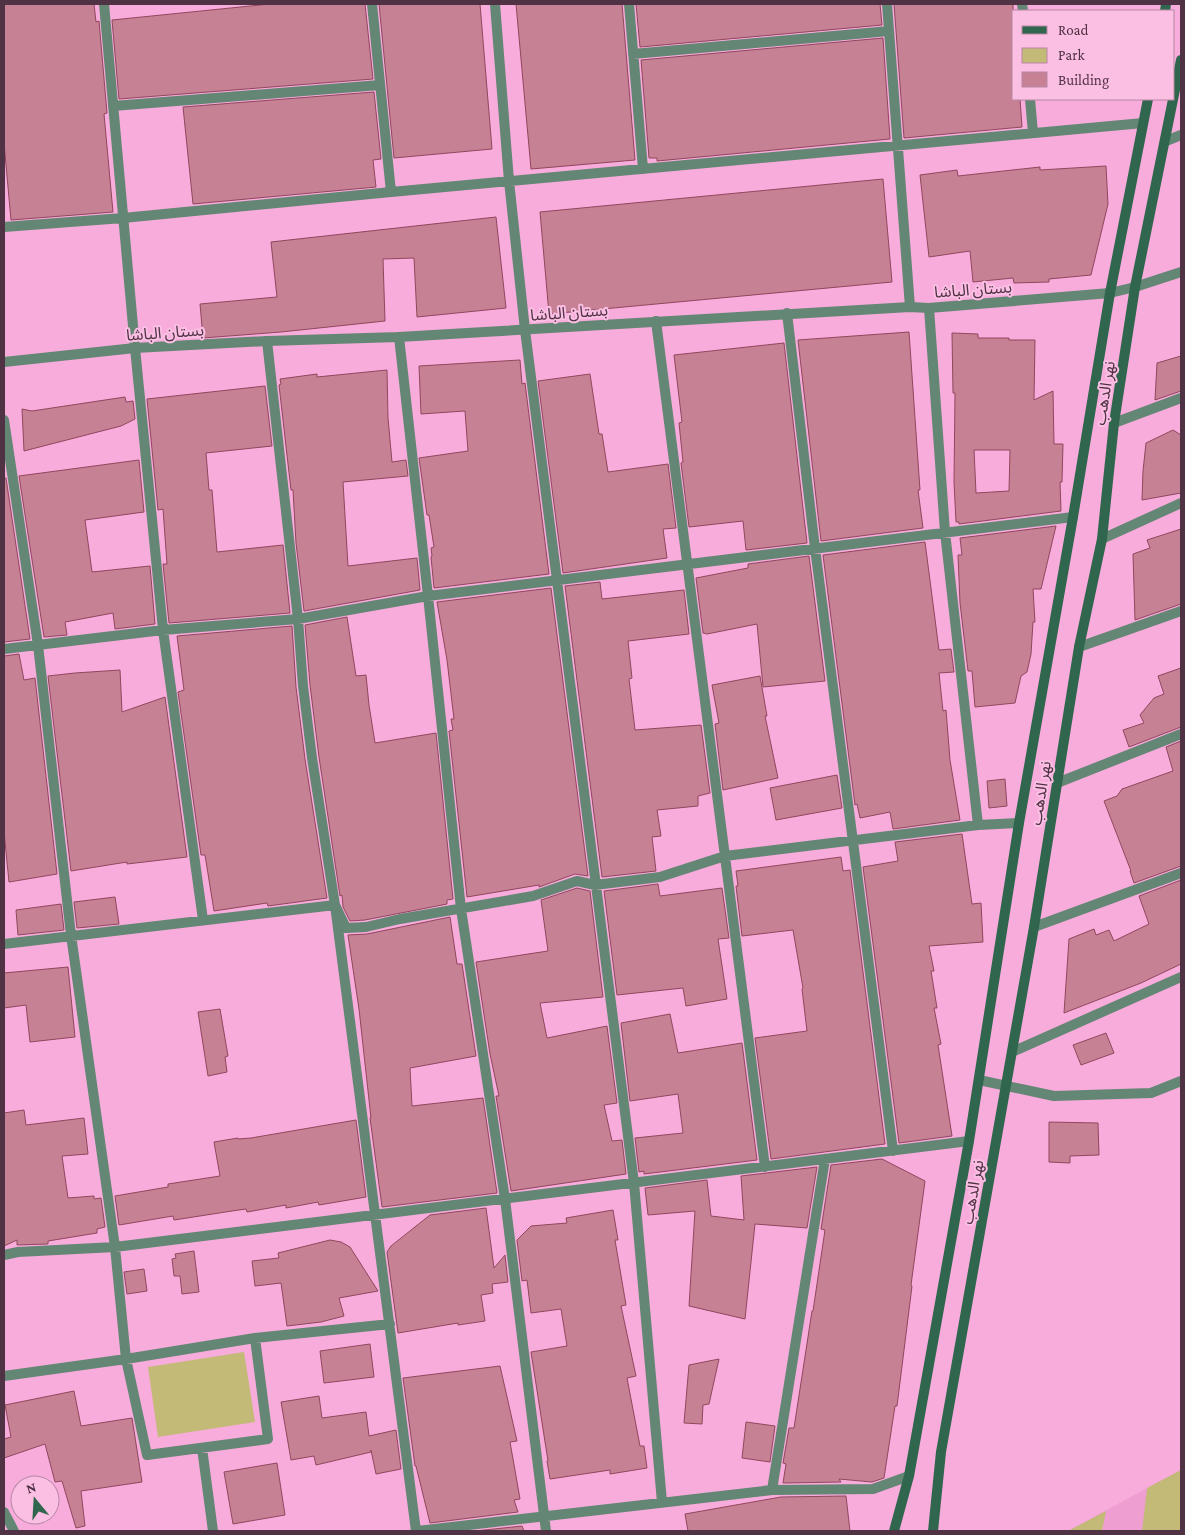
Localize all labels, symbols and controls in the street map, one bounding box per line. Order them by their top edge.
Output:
legend [1012,10,1175,100]
text: Road [1058,22,1089,38]
text: Park [1058,47,1085,63]
text: Building [1058,72,1109,89]
street label: بستان الباشا [934,278,1013,302]
street label: بستان الباشا [530,301,609,325]
street label: بستان الباشا [126,321,205,345]
street label: نهر الدهب [1091,360,1119,427]
street label: نهر الدهب [1027,760,1055,827]
street label: نهر الدهب [958,1159,987,1226]
north arrow [10,1475,60,1525]
text: N [24,1478,38,1497]

